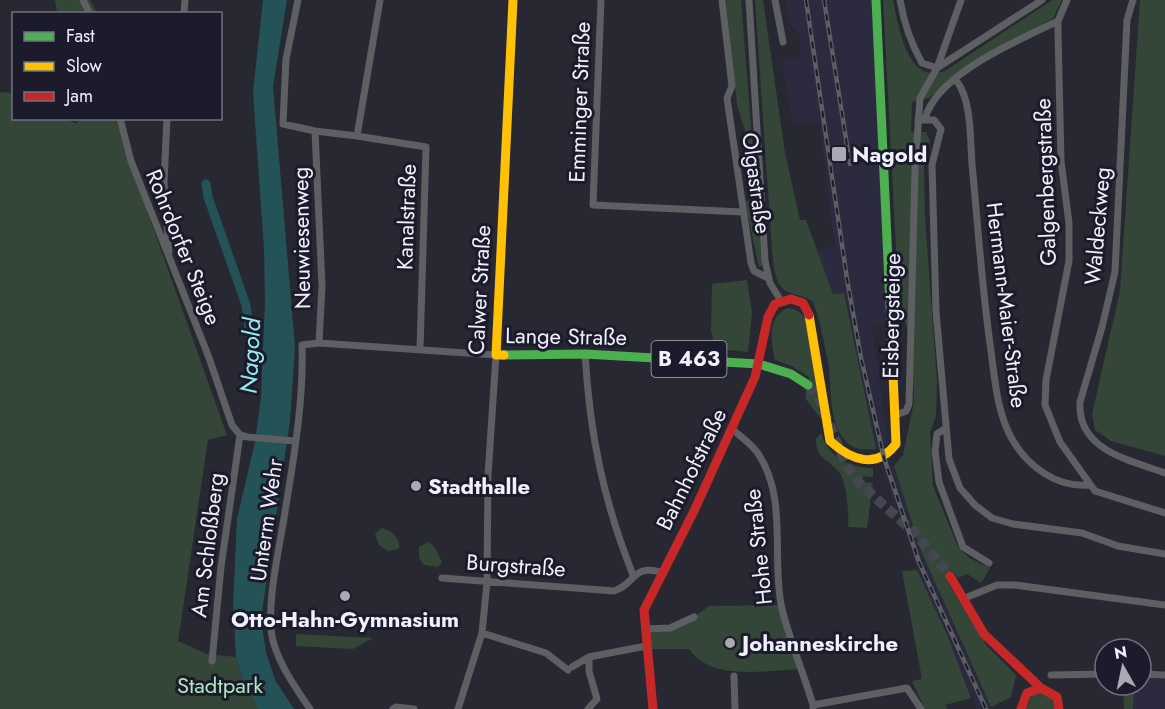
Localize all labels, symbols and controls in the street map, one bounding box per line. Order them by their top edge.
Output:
legend [12,12,222,120]
street label: Emminger Straße [560,21,598,183]
text: Fast [66,23,95,49]
text: Slow [66,53,103,79]
text: Jam [64,83,93,109]
street label: Galgenbergstraße [1026,98,1064,266]
street label: Olgastraße [734,130,780,236]
place label: Nagold [852,138,927,170]
marker: Nagold [830,145,848,163]
street label: Kanalstraße [388,163,424,271]
street label: Rohrdorfer Steige [138,164,230,330]
street label: Waldeckweg [1076,166,1118,286]
street label: Neuwiesenweg [284,167,318,309]
street label: Hermann-Maier-Straße [979,200,1035,410]
street label: Calwer Straße [460,224,498,356]
street label: Eisbergsteige [874,253,908,379]
water label: Nagold [231,315,270,395]
street label: Lange Straße [505,319,627,353]
road number: B 463 [652,341,726,377]
street label: Bahnhofstraße [648,403,734,535]
street label: Unterm Wehr [242,456,291,583]
place label: Stadthalle [428,470,530,502]
street label: Am Schloßberg [182,471,232,619]
marker: Stadthalle [409,479,423,493]
street label: Hohe Straße [736,487,780,607]
street label: Burgstraße [465,546,567,584]
marker: Otto-Hahn-Gymnasium [338,589,352,603]
place label: Otto-Hahn-Gymnasium [231,603,459,635]
place label: Johanneskirche [738,627,898,659]
marker: Johanneskirche [723,636,737,650]
north arrow [1093,637,1153,697]
text: N [1113,640,1129,665]
park label: Stadtpark [177,669,263,701]

